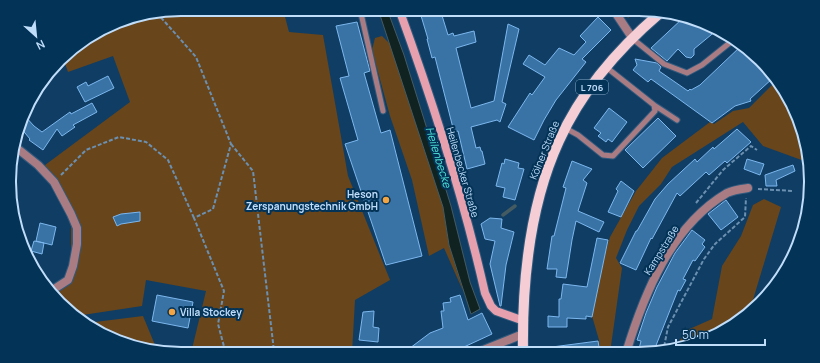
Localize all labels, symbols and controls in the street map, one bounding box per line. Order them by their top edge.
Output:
north arrow [16,16,56,56]
text: N [34,37,48,54]
road number: L 706 [576,80,608,94]
street label: Kölner Straße [526,118,562,181]
water label: Heilenbecke [423,125,456,190]
street label: Heilenbecker Straße [443,125,483,219]
place label: Heson Zerspanungstechnik GmbH [246,187,378,213]
marker: Heson Zerspanungstechnik GmbH [381,195,391,205]
street label: Kampstraße [640,222,682,277]
place label: Villa Stockey [180,305,242,319]
marker: Villa Stockey [167,307,177,317]
scale bar [676,321,765,347]
text: 50 m [682,326,709,343]

